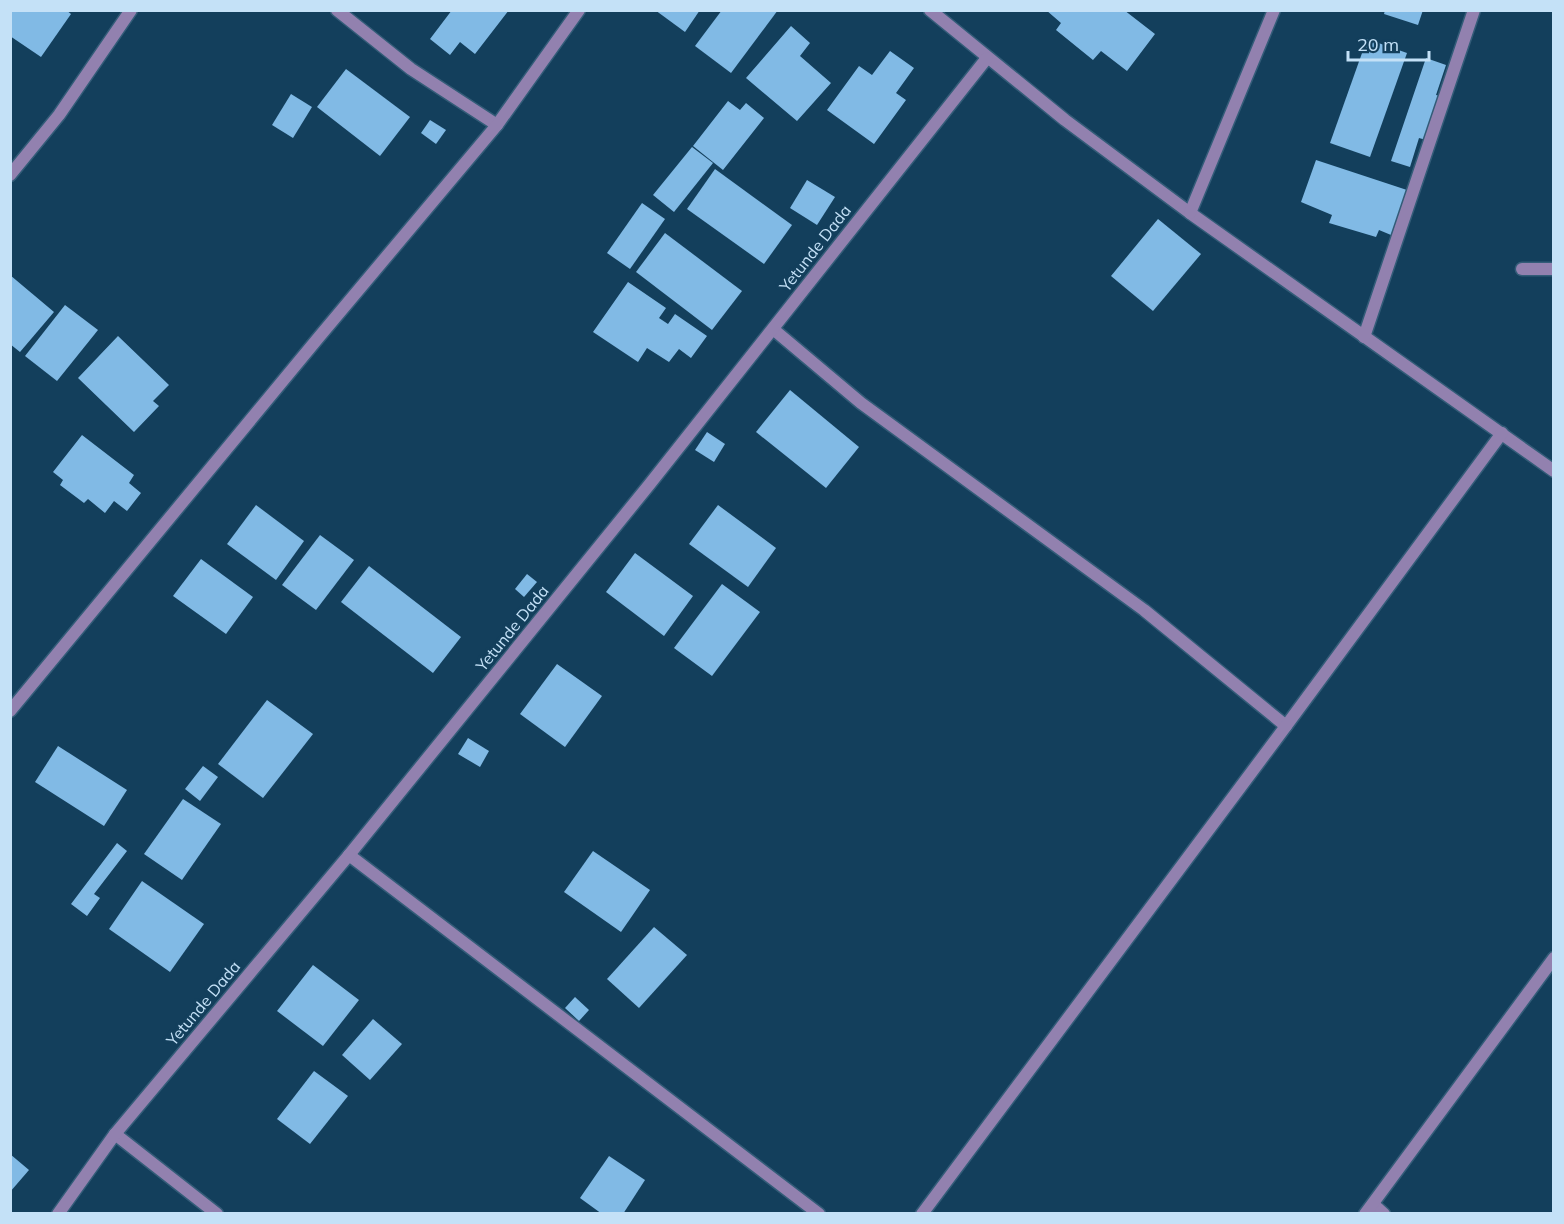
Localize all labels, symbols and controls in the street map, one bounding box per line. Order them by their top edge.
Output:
scale bar [1348,24,1429,62]
text: 20 m [1357,33,1399,56]
street label: Yetunde Dada [774,201,855,296]
street label: Yetunde Dada [471,581,553,676]
street label: Yetunde Dada [161,957,244,1050]

